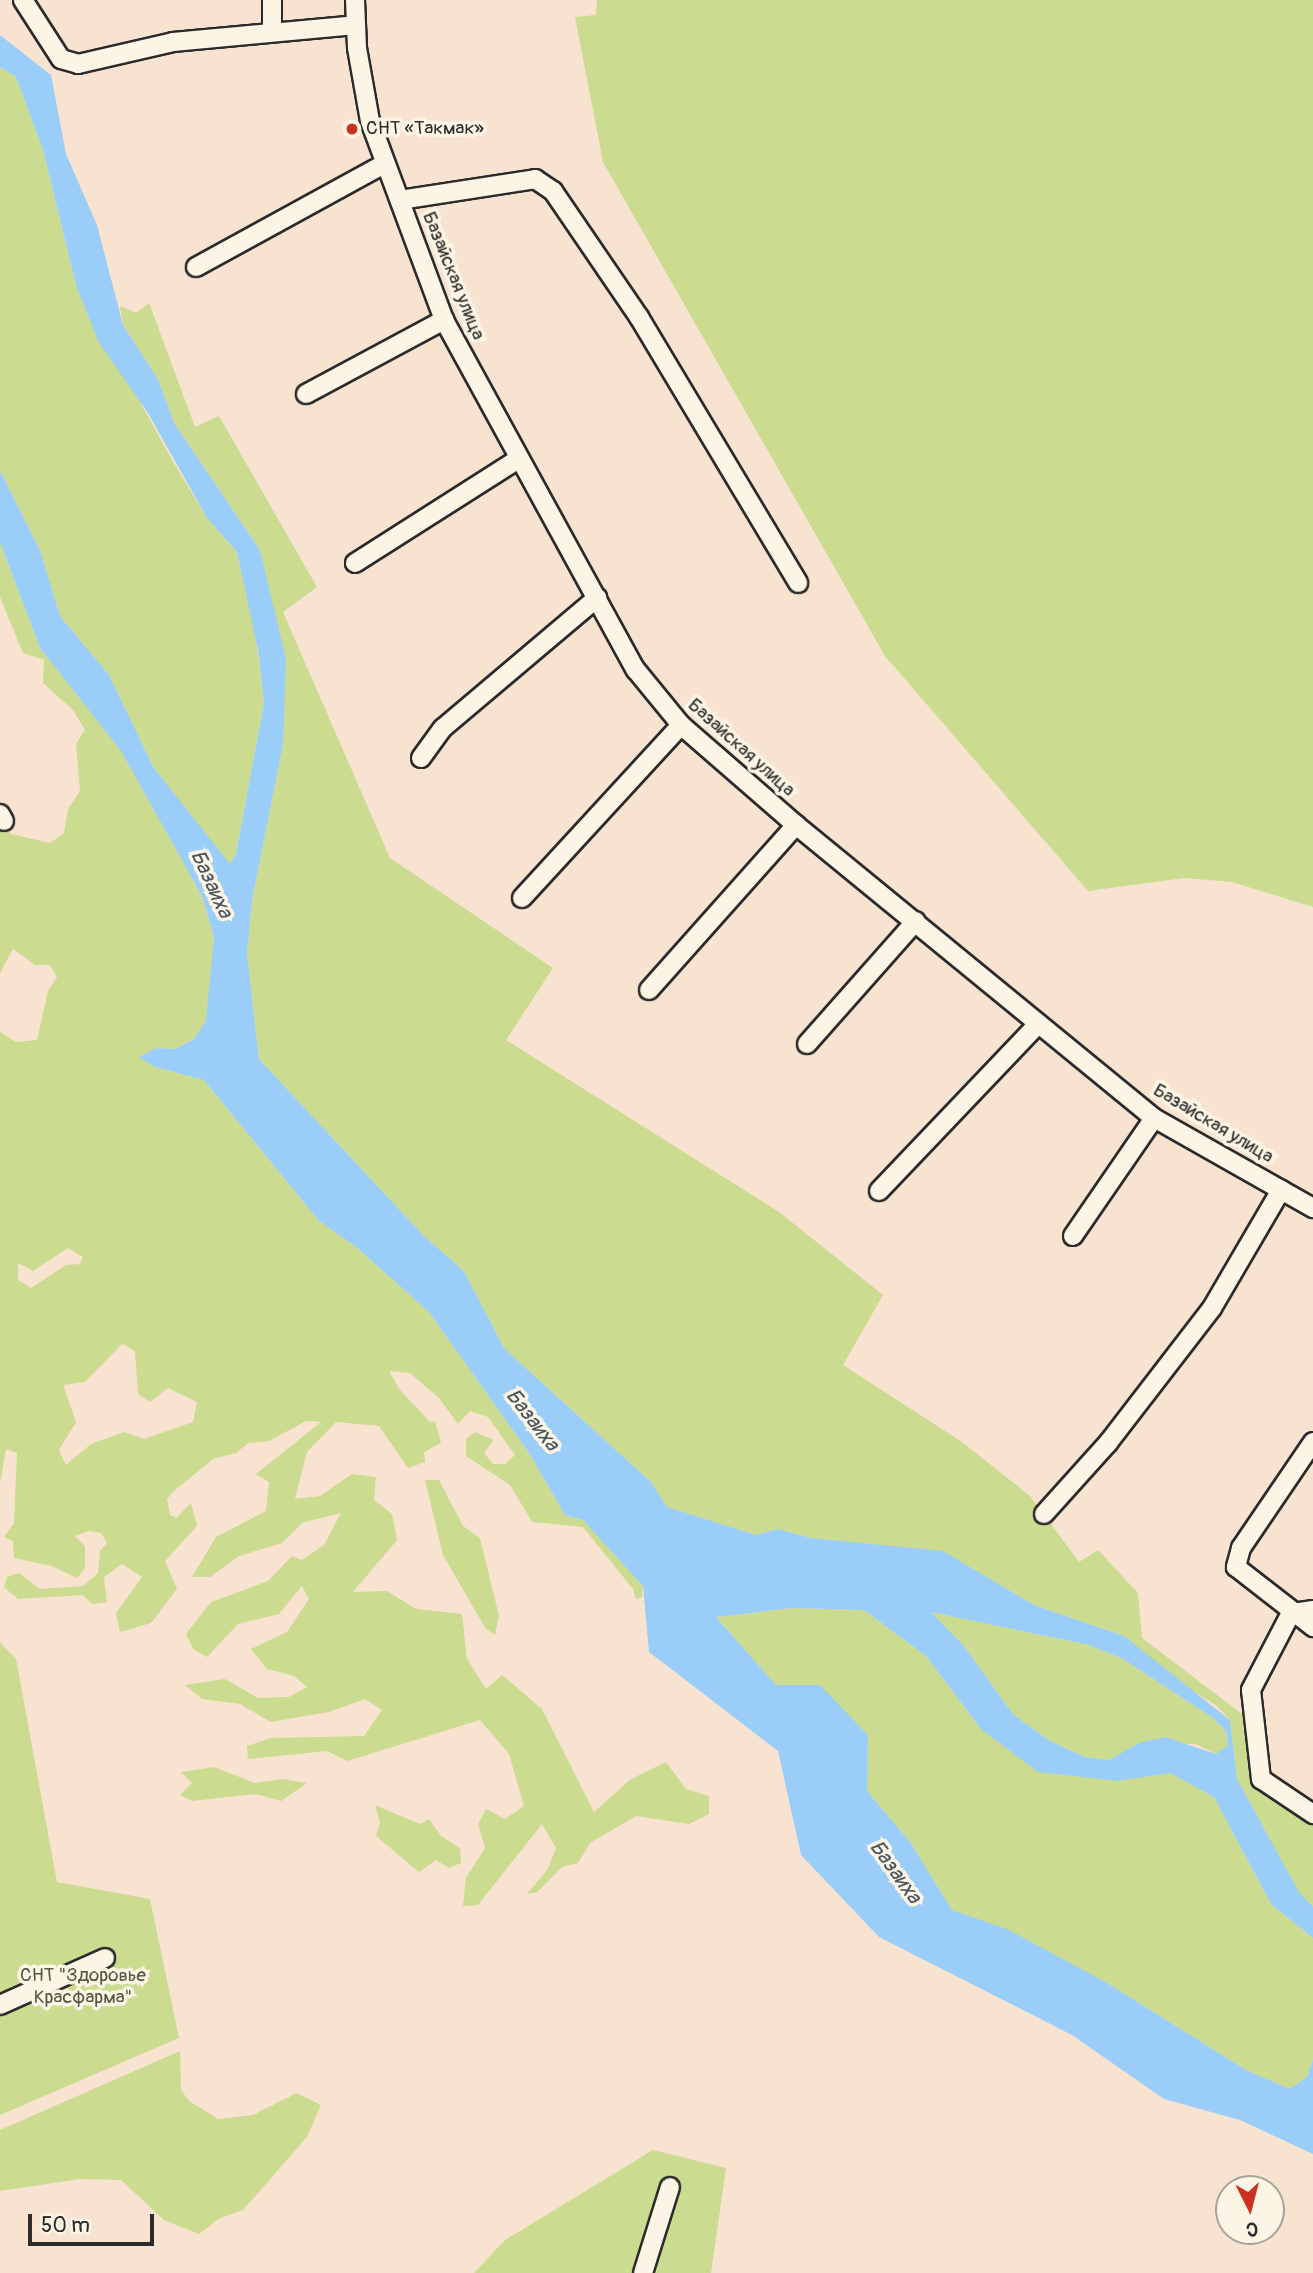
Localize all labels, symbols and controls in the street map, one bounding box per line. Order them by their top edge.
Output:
place label: СНТ «Такмак» [366,118,484,140]
marker: СНТ «Такмак» [344,121,360,137]
street label: Базайская улица [417,209,489,343]
street label: Базайская улица [683,694,799,802]
water label: Базаиха [184,846,238,922]
street label: Базайская улица [1149,1079,1277,1169]
water label: Базаиха [500,1384,564,1456]
water label: Базаиха [864,1836,926,1908]
park label: СНТ "Здоровье Красфарма" [20,1965,146,2009]
north arrow [1215,2175,1285,2245]
scale bar [32,2200,158,2244]
text: 50 m [41,2212,90,2239]
text: С [1245,2216,1259,2241]

